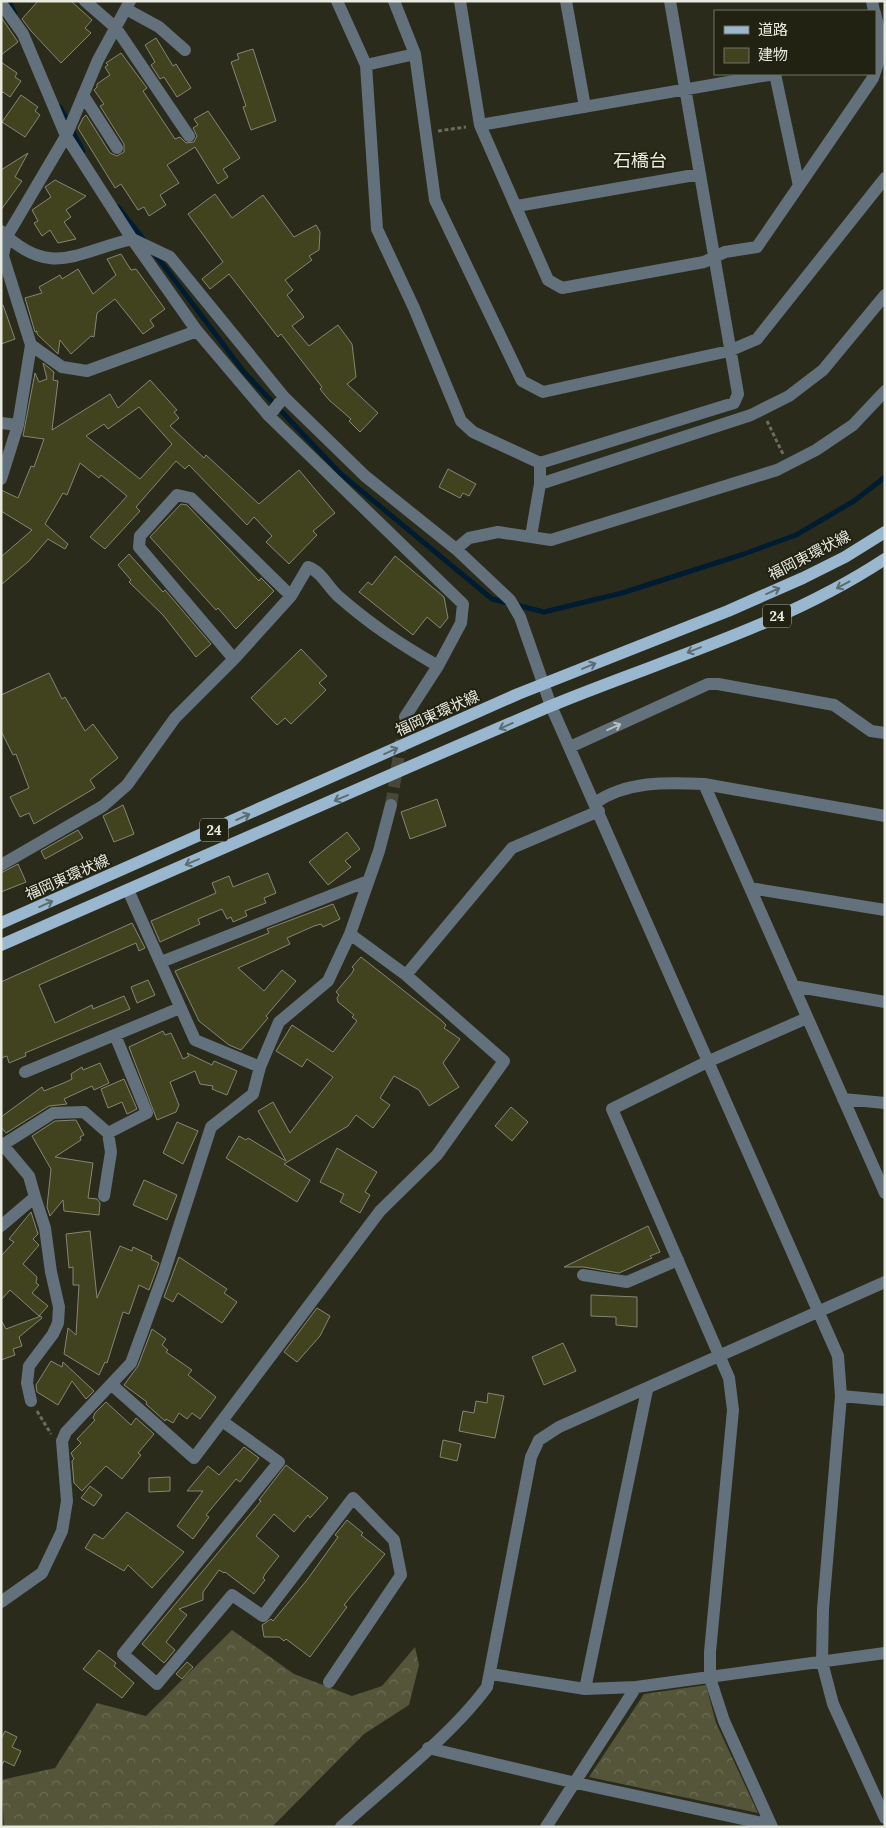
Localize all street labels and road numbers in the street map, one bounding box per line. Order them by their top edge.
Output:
street label: 福岡東環状線 [765,526,853,584]
road number: 24 [763,604,791,628]
street label: 福岡東環状線 [392,686,482,740]
road number: 24 [200,818,228,842]
street label: 福岡東環状線 [22,850,112,904]

